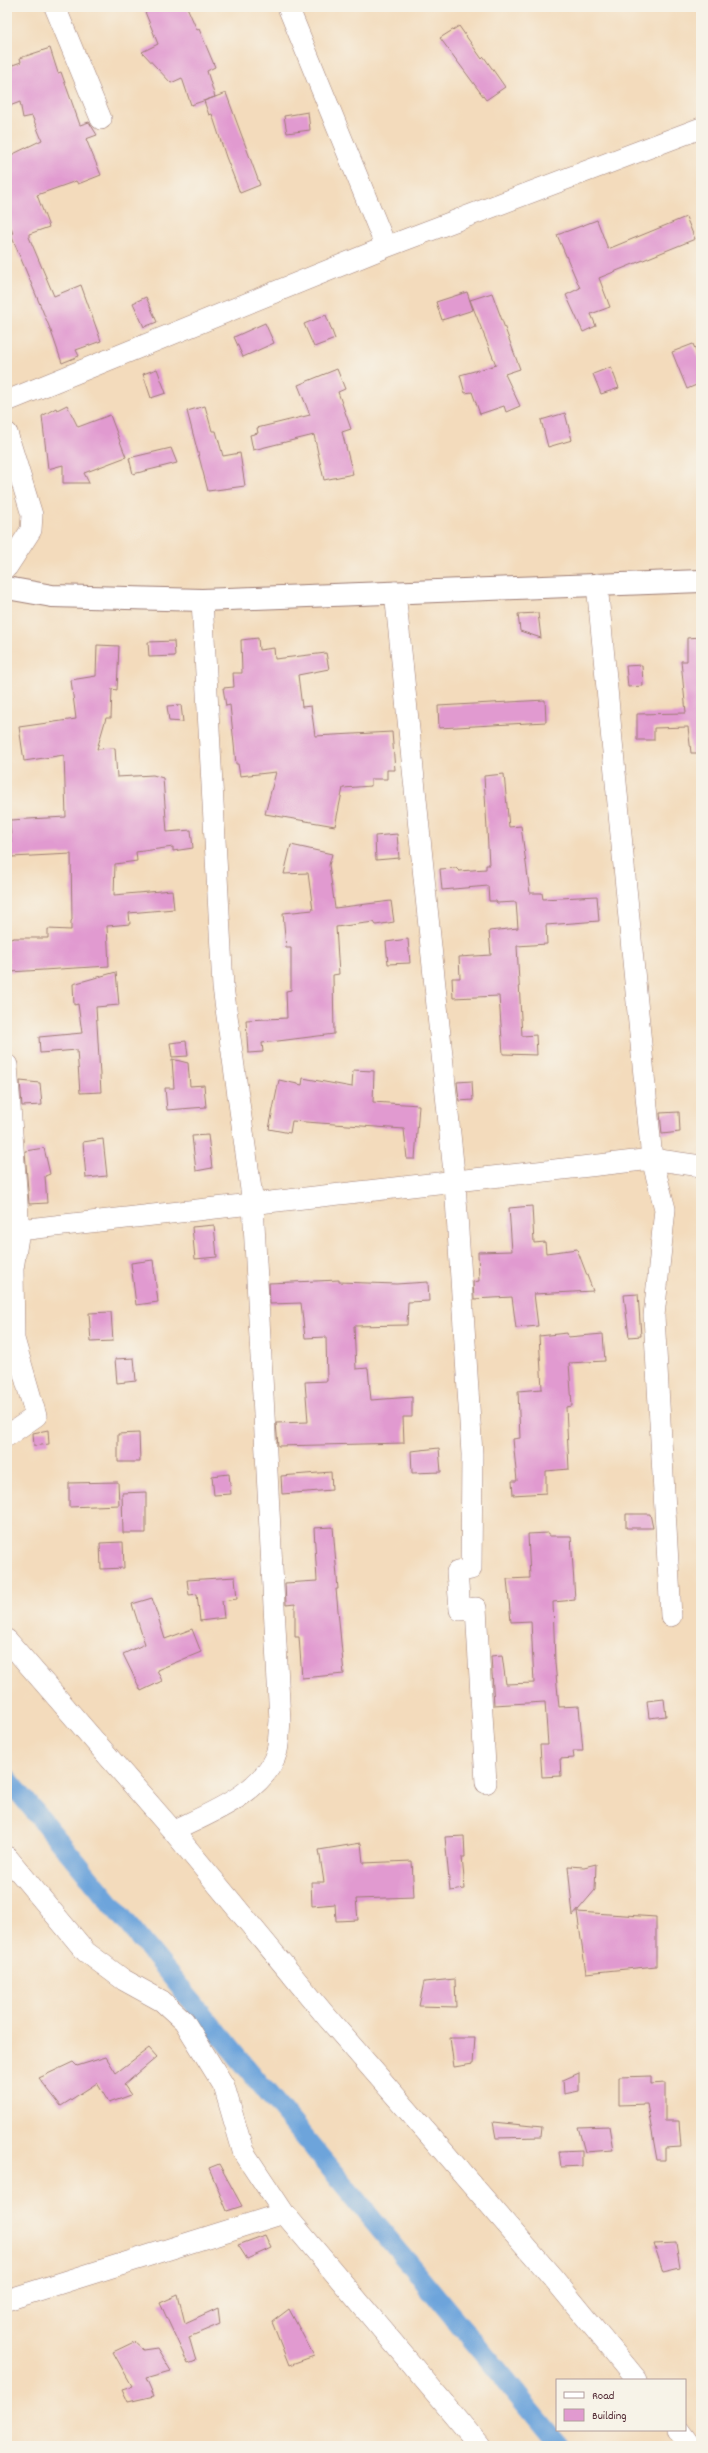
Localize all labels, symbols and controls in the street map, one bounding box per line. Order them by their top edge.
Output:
legend [556,2379,686,2431]
text: Road [592,2388,614,2405]
text: Building [592,2408,627,2425]

